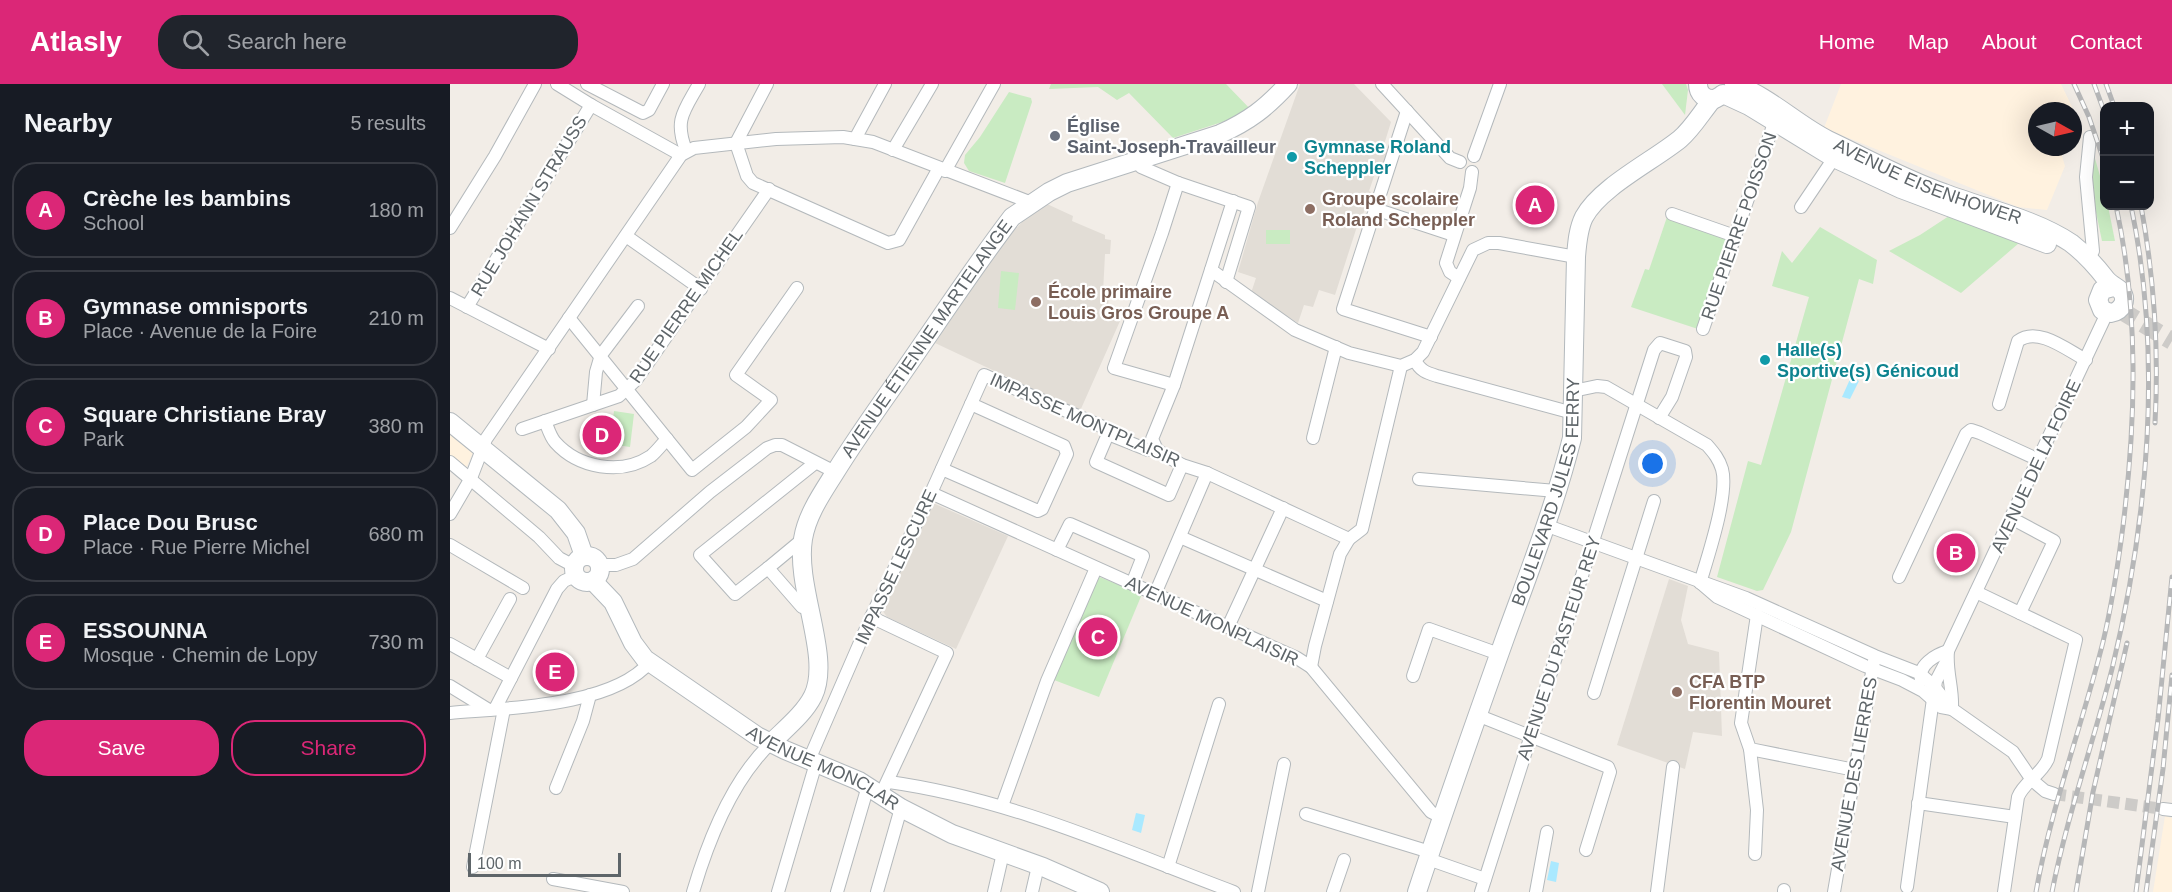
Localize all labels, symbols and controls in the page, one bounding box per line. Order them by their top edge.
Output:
search box [158,15,578,69]
text: Atlasly [30,26,122,57]
icon: search [179,26,212,59]
text: Search here [227,29,347,54]
text: Home [1819,30,1875,53]
text: Map [1908,30,1949,53]
text: About [1982,30,2037,53]
text: Contact [2070,30,2142,53]
north arrow [2028,102,2082,156]
map controls [2100,102,2154,210]
button: + [2100,102,2154,156]
text: Nearby [24,108,112,138]
text: 5 results [350,112,426,134]
street label: RUE JOHANN STRAUSS [467,112,591,300]
place label: Église Saint-Joseph-Travailleur [1067,115,1276,157]
marker: Église Saint-Joseph-Travailleur [1048,129,1062,143]
street label: RUE PIERRE POISSON [1697,130,1781,322]
street label: AVENUE EISENHOWER [1831,134,2024,228]
place label: Gymnase Roland Scheppler [1304,137,1451,178]
marker: Gymnase Roland Scheppler [1285,150,1299,164]
button: − [2100,156,2154,210]
pin: A [1516,182,1554,228]
text: Crèche les bambins [83,186,291,211]
place label: Groupe scolaire Roland Scheppler [1322,189,1475,230]
text: A [38,199,53,221]
text: 180 m [368,199,424,221]
marker: Groupe scolaire Roland Scheppler [1303,202,1317,216]
text: School [83,212,144,234]
street label: AVENUE ÉTIENNE MARTELANGE [837,216,1016,461]
street label: RUE PIERRE MICHEL [625,225,747,387]
place label: École primaire Louis Gros Groupe A [1048,281,1229,323]
text: Gymnase omnisports [83,294,308,319]
marker: École primaire Louis Gros Groupe A [1029,295,1043,309]
text: B [38,307,53,329]
text: 210 m [368,307,424,329]
text: Place · Avenue de la Foire [83,320,317,342]
place label: Halle(s) Sportive(s) Génicoud [1777,340,1959,381]
marker: Halle(s) Sportive(s) Génicoud [1758,353,1772,367]
street label: IMPASSE MONTPLAISIR [987,369,1183,471]
street label: AVENUE DE LA FOIRE [1987,376,2085,556]
street label: BOULEVARD JULES FERRY [1508,377,1583,609]
text: Square Christiane Bray [83,402,326,427]
pin: D [582,412,622,458]
text: C [38,415,53,437]
text: 380 m [368,415,424,437]
text: Park [83,428,124,450]
your location [1638,449,1667,478]
street label: IMPASSE LESCURE [851,486,941,648]
text: Place Dou Brusc [83,510,258,535]
text: D [38,523,53,545]
text: 680 m [368,523,424,545]
pin: B [1936,530,1976,576]
street label: AVENUE DU PASTEUR REY [1513,533,1605,763]
text: Place · Rue Pierre Michel [83,536,310,558]
street label: AVENUE MONPLAISIR [1122,572,1302,670]
pin: C [1078,614,1118,660]
text: ESSOUNNA [83,618,208,643]
text: E [39,631,52,653]
text: 730 m [368,631,424,653]
text: Mosque · Chemin de Lopy [83,644,318,666]
pin: E [536,650,574,694]
place label: CFA BTP Florentin Mouret [1689,672,1831,713]
street label: AVENUE DES LIERRES [1827,675,1881,873]
marker: CFA BTP Florentin Mouret [1670,685,1684,699]
button: Save [24,720,219,776]
button: Share [231,720,426,776]
street label: AVENUE MONCLAR [743,722,903,814]
scale bar [468,850,621,878]
text: 100 m [477,855,521,872]

